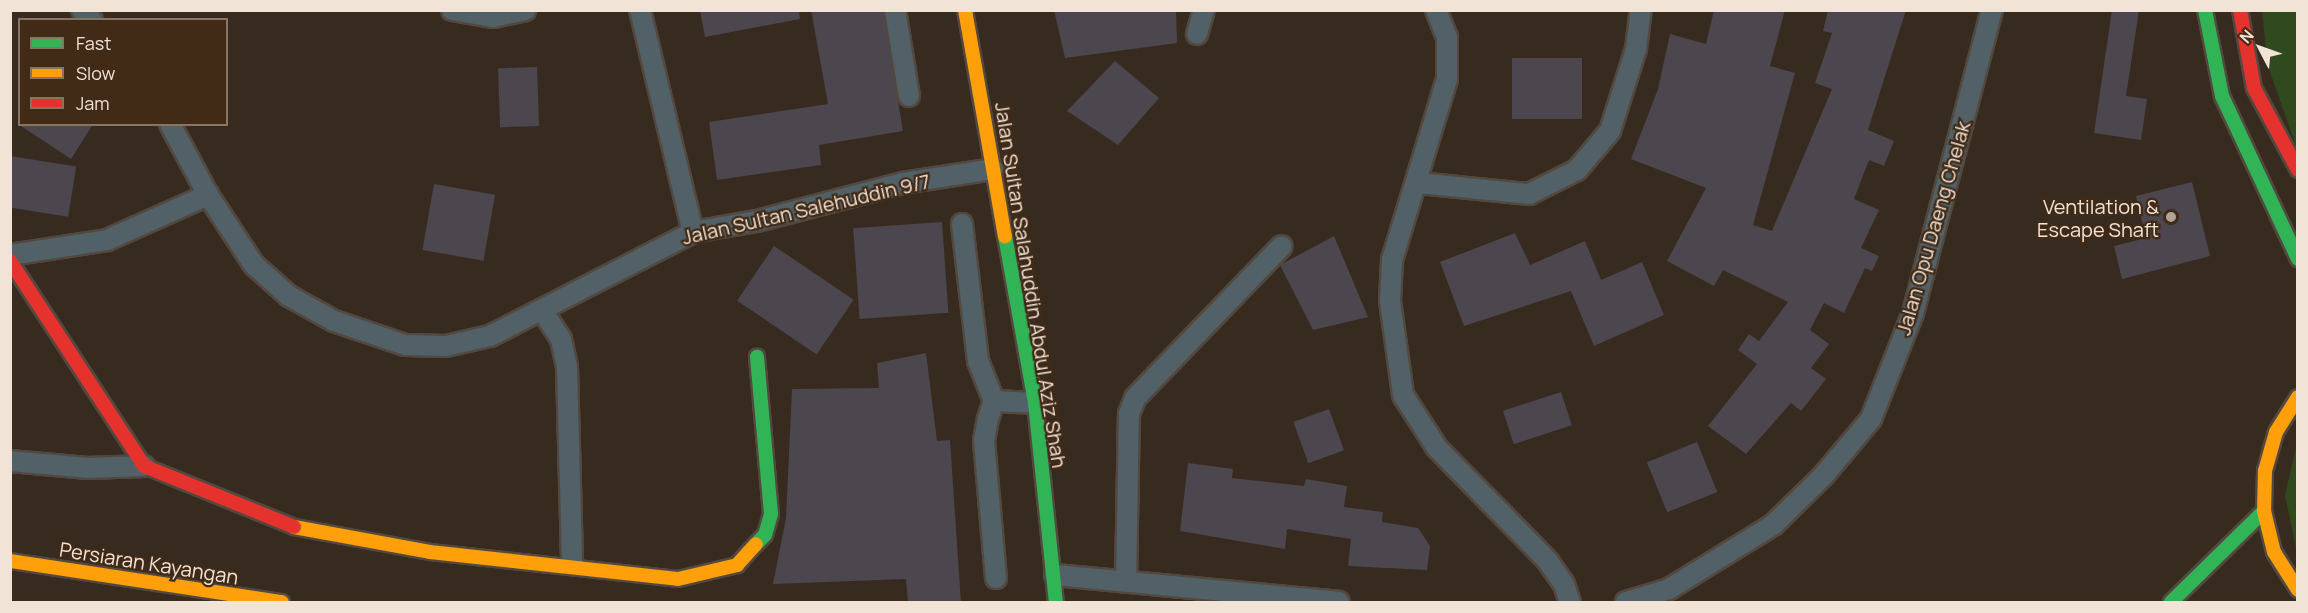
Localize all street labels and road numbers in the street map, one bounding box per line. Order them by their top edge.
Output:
street label: Jalan Sultan Salahuddin Abdul Aziz Shah [990,101,1072,469]
street label: Jalan Opu Daeng Chelak [1891,118,1975,338]
street label: Jalan Sultan Salehuddin 9/7 [680,169,932,249]
street label: Persiaran Kayangan [58,537,240,589]

